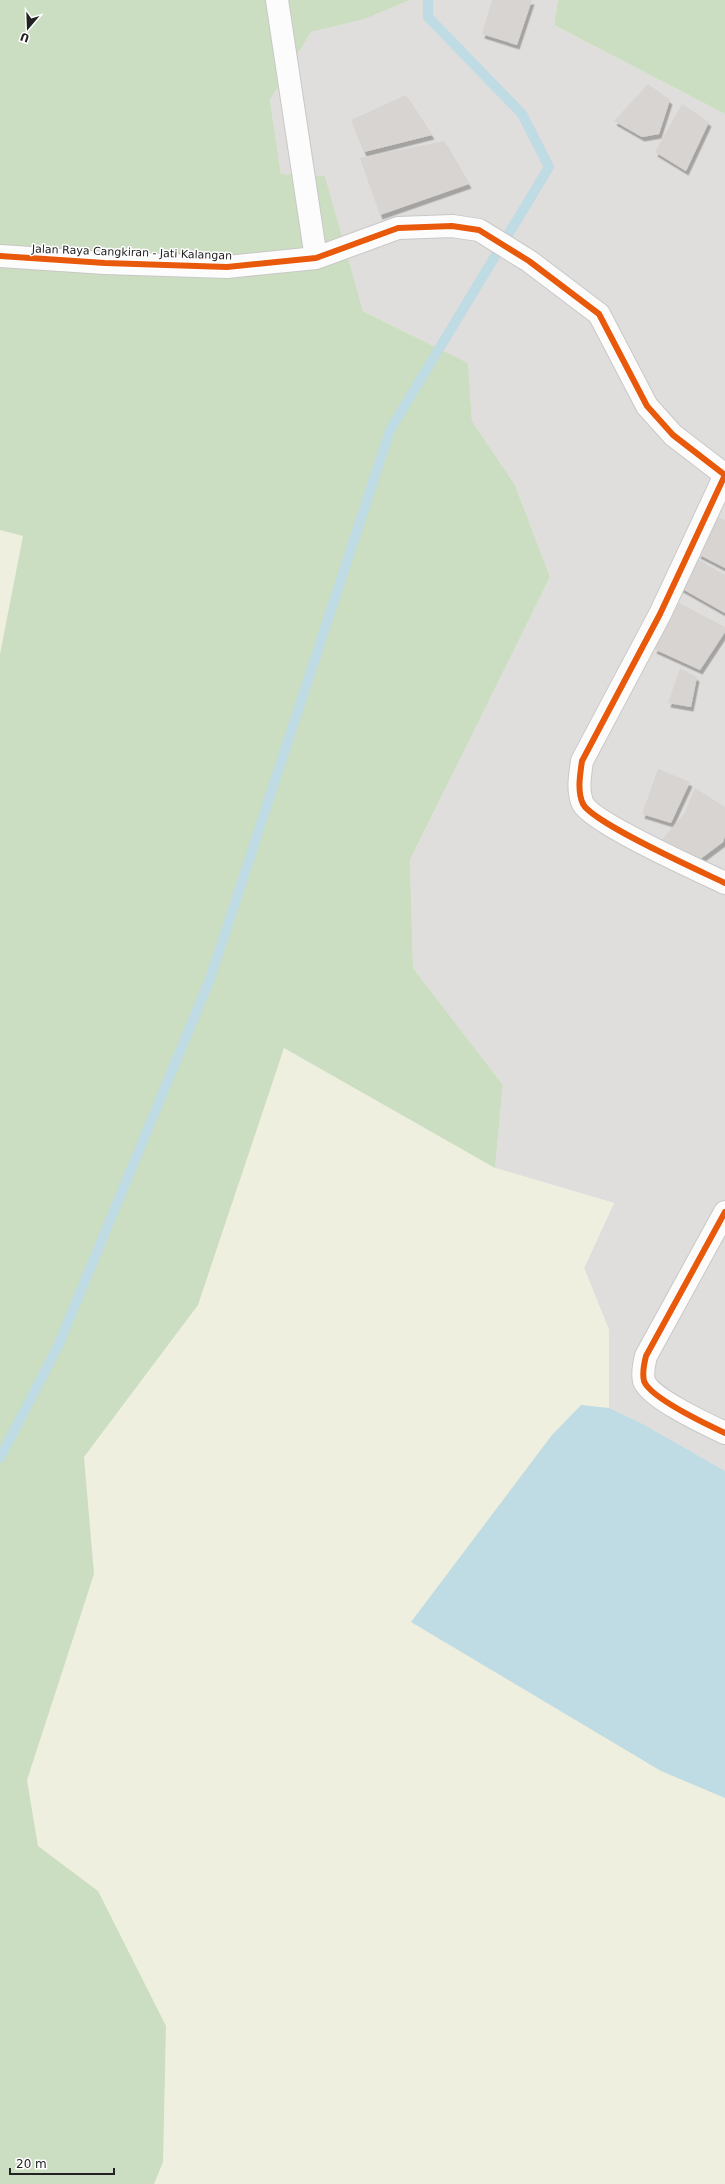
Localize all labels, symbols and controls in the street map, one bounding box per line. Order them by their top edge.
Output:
north arrow [8,8,48,48]
text: U [19,29,31,45]
street label: Jalan Raya Cangkiran - Jati Kalangan [31,242,232,262]
scale bar [10,2150,114,2176]
text: 20 m [16,2157,47,2171]

